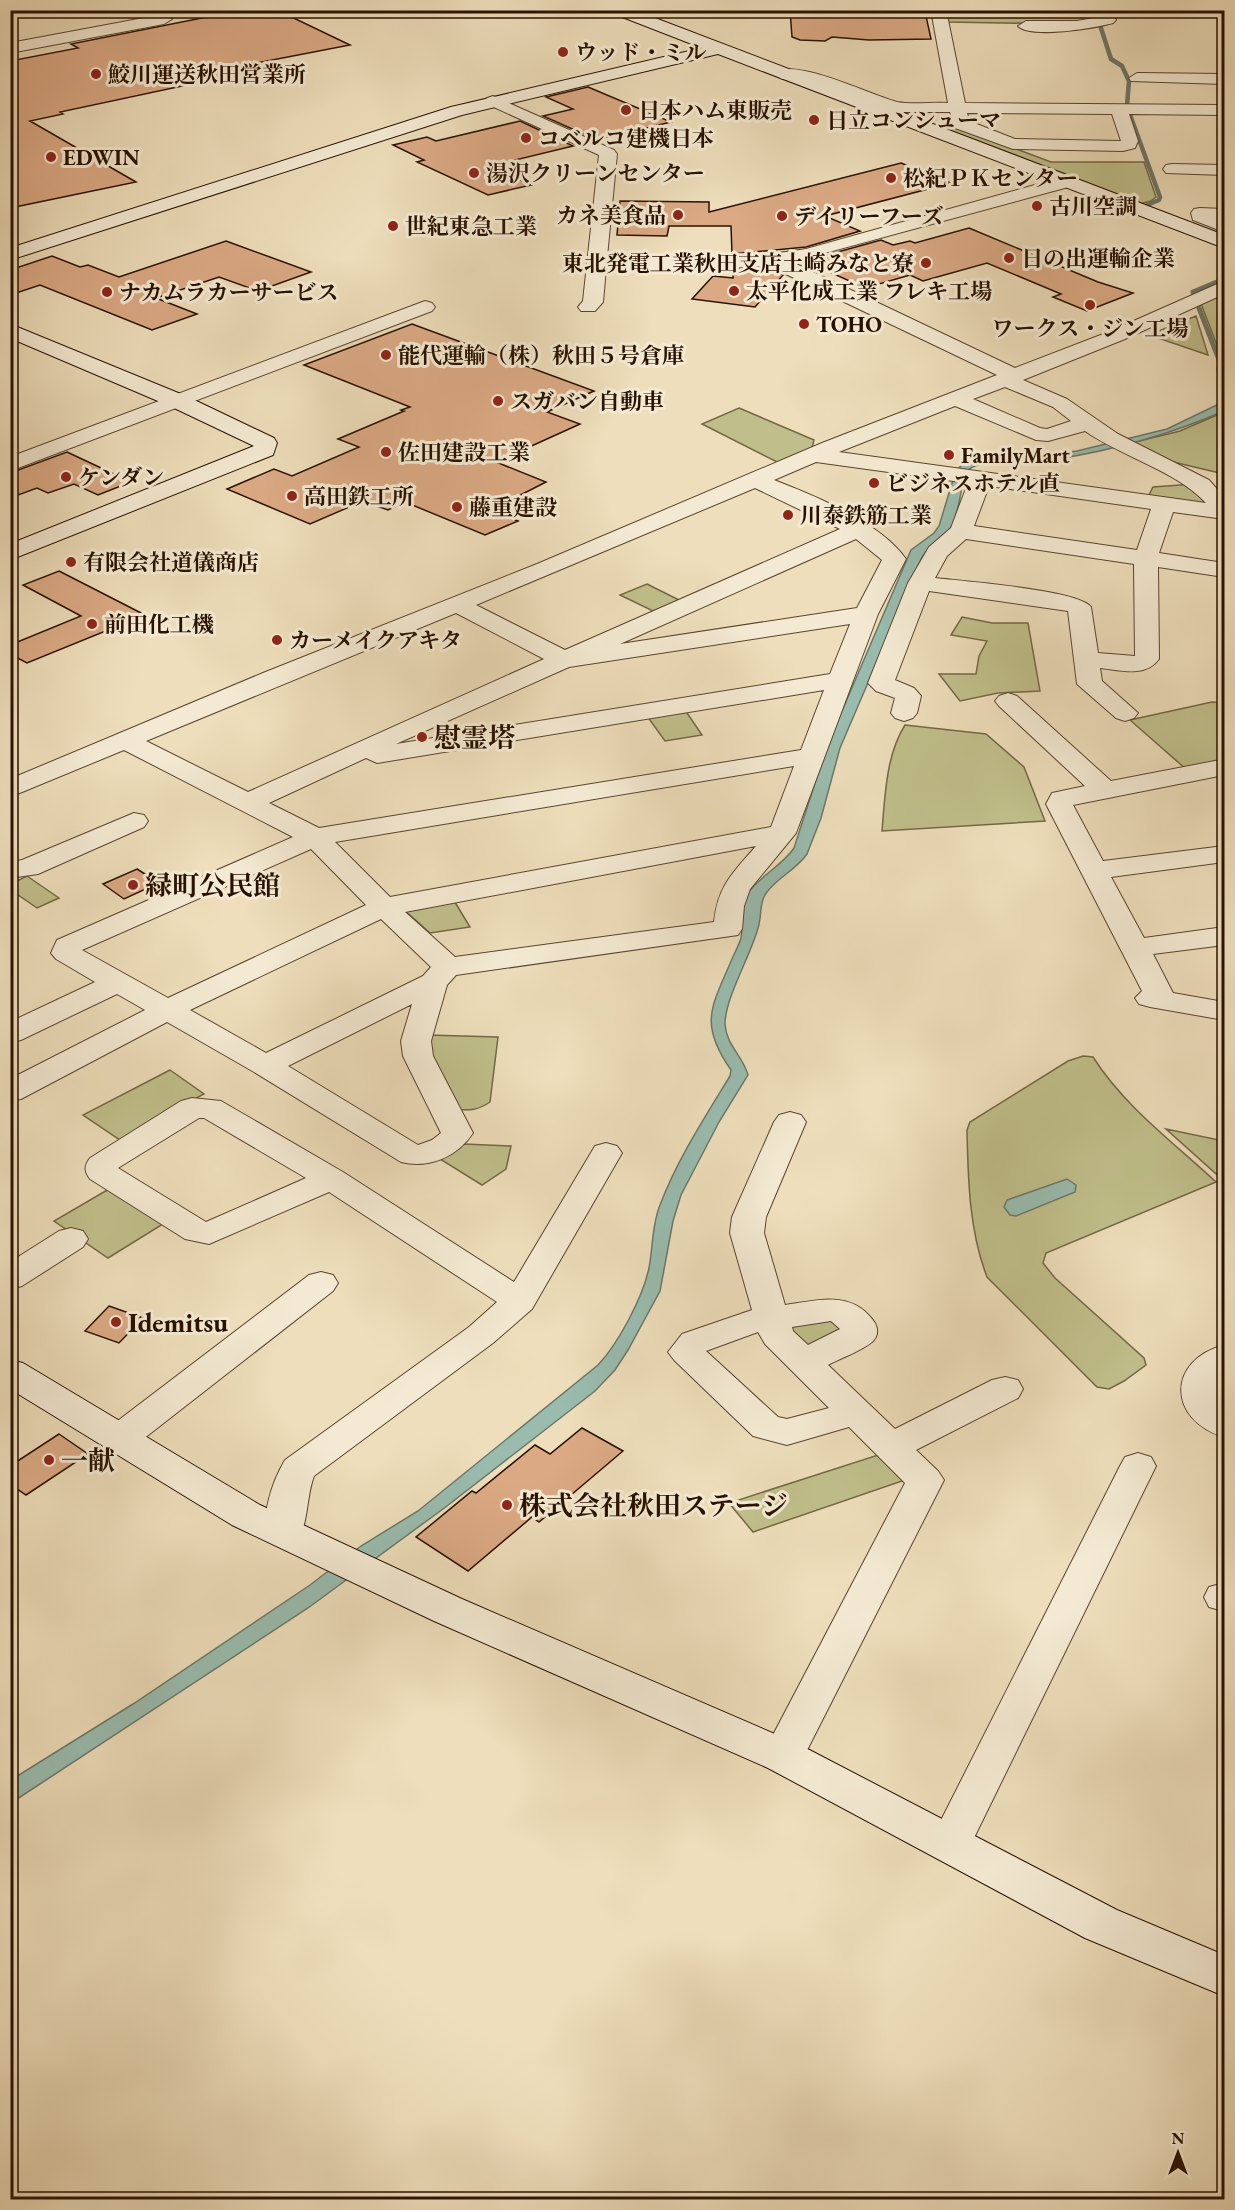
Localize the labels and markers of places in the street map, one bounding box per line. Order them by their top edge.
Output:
place label: ウッド・ミル [575,38,707,67]
marker: ウッド・ミル [556,45,570,59]
place label: 鮫川運送秋田営業所 [108,60,306,89]
marker: 鮫川運送秋田営業所 [89,67,103,81]
place label: 日本ハム東販売 [638,96,792,125]
marker: 日本ハム東販売 [619,103,633,117]
place label: 日立コンシューマ [826,106,1001,135]
marker: 日立コンシューマ [807,113,821,127]
place label: コベルコ建機日本 [538,124,714,153]
marker: コベルコ建機日本 [519,131,533,145]
place label: EDWIN [63,143,140,172]
marker: EDWIN [44,150,58,164]
place label: 湯沢クリーンセンター [486,159,705,188]
place label: 松紀ＰＫセンター [903,164,1078,193]
marker: 湯沢クリーンセンター [467,166,481,180]
marker: 松紀ＰＫセンター [884,171,898,185]
place label: 古川空調 [1049,192,1137,221]
marker: 古川空調 [1030,199,1044,213]
place label: カネ美食品 [556,201,666,230]
place label: デイリーフーズ [794,202,944,231]
marker: カネ美食品 [671,208,685,222]
marker: デイリーフーズ [775,209,789,223]
place label: 世紀東急工業 [405,212,537,241]
marker: 世紀東急工業 [386,219,400,233]
place label: 日の出運輸企業 [1021,244,1175,273]
place label: 東北発電工業秋田支店土崎みなと寮 [562,249,914,278]
marker: 日の出運輸企業 [1002,251,1016,265]
marker: 東北発電工業秋田支店土崎みなと寮 [919,256,933,270]
place label: 太平化成工業 フレキ工場 [746,277,992,306]
place label: ナカムラカーサービス [119,278,339,307]
marker: 太平化成工業 フレキ工場 [727,284,741,298]
marker: ナカムラカーサービス [100,285,114,299]
marker: ワークス・ジン工場 [1083,298,1097,312]
place label: TOHO [816,310,882,339]
place label: ワークス・ジン工場 [991,314,1189,343]
marker: TOHO [797,317,811,331]
place label: 能代運輸（株）秋田５号倉庫 [398,341,684,370]
marker: 能代運輸（株）秋田５号倉庫 [379,348,393,362]
place label: スガバン自動車 [510,387,664,416]
marker: スガバン自動車 [491,394,505,408]
place label: 佐田建設工業 [398,438,530,467]
place label: FamilyMart [961,441,1070,470]
marker: 佐田建設工業 [379,445,393,459]
marker: FamilyMart [942,448,956,462]
place label: ケンダン [78,463,164,492]
place label: ビジネスホテル直 [886,469,1060,498]
marker: ケンダン [59,470,73,484]
marker: ビジネスホテル直 [867,476,881,490]
place label: 高田鉄工所 [304,482,414,511]
marker: 高田鉄工所 [285,489,299,503]
place label: 藤重建設 [469,493,557,522]
marker: 藤重建設 [450,500,464,514]
place label: 川泰鉄筋工業 [800,501,932,530]
marker: 川泰鉄筋工業 [781,508,795,522]
place label: 有限会社道儀商店 [83,548,259,577]
marker: 有限会社道儀商店 [64,555,78,569]
place label: 前田化工機 [104,610,214,639]
marker: 前田化工機 [85,617,99,631]
place label: カーメイクアキタ [289,626,462,655]
marker: カーメイクアキタ [270,633,284,647]
place label: 慰霊塔 [434,720,515,755]
marker: 慰霊塔 [415,730,429,744]
place label: 緑町公民館 [145,868,280,903]
marker: 緑町公民館 [126,878,140,892]
place label: Idemitsu [128,1305,228,1340]
marker: Idemitsu [109,1315,123,1329]
place label: 一献 [61,1443,115,1478]
marker: 一献 [42,1453,56,1467]
place label: 株式会社秋田ステージ [519,1488,788,1523]
marker: 株式会社秋田ステージ [500,1498,514,1512]

